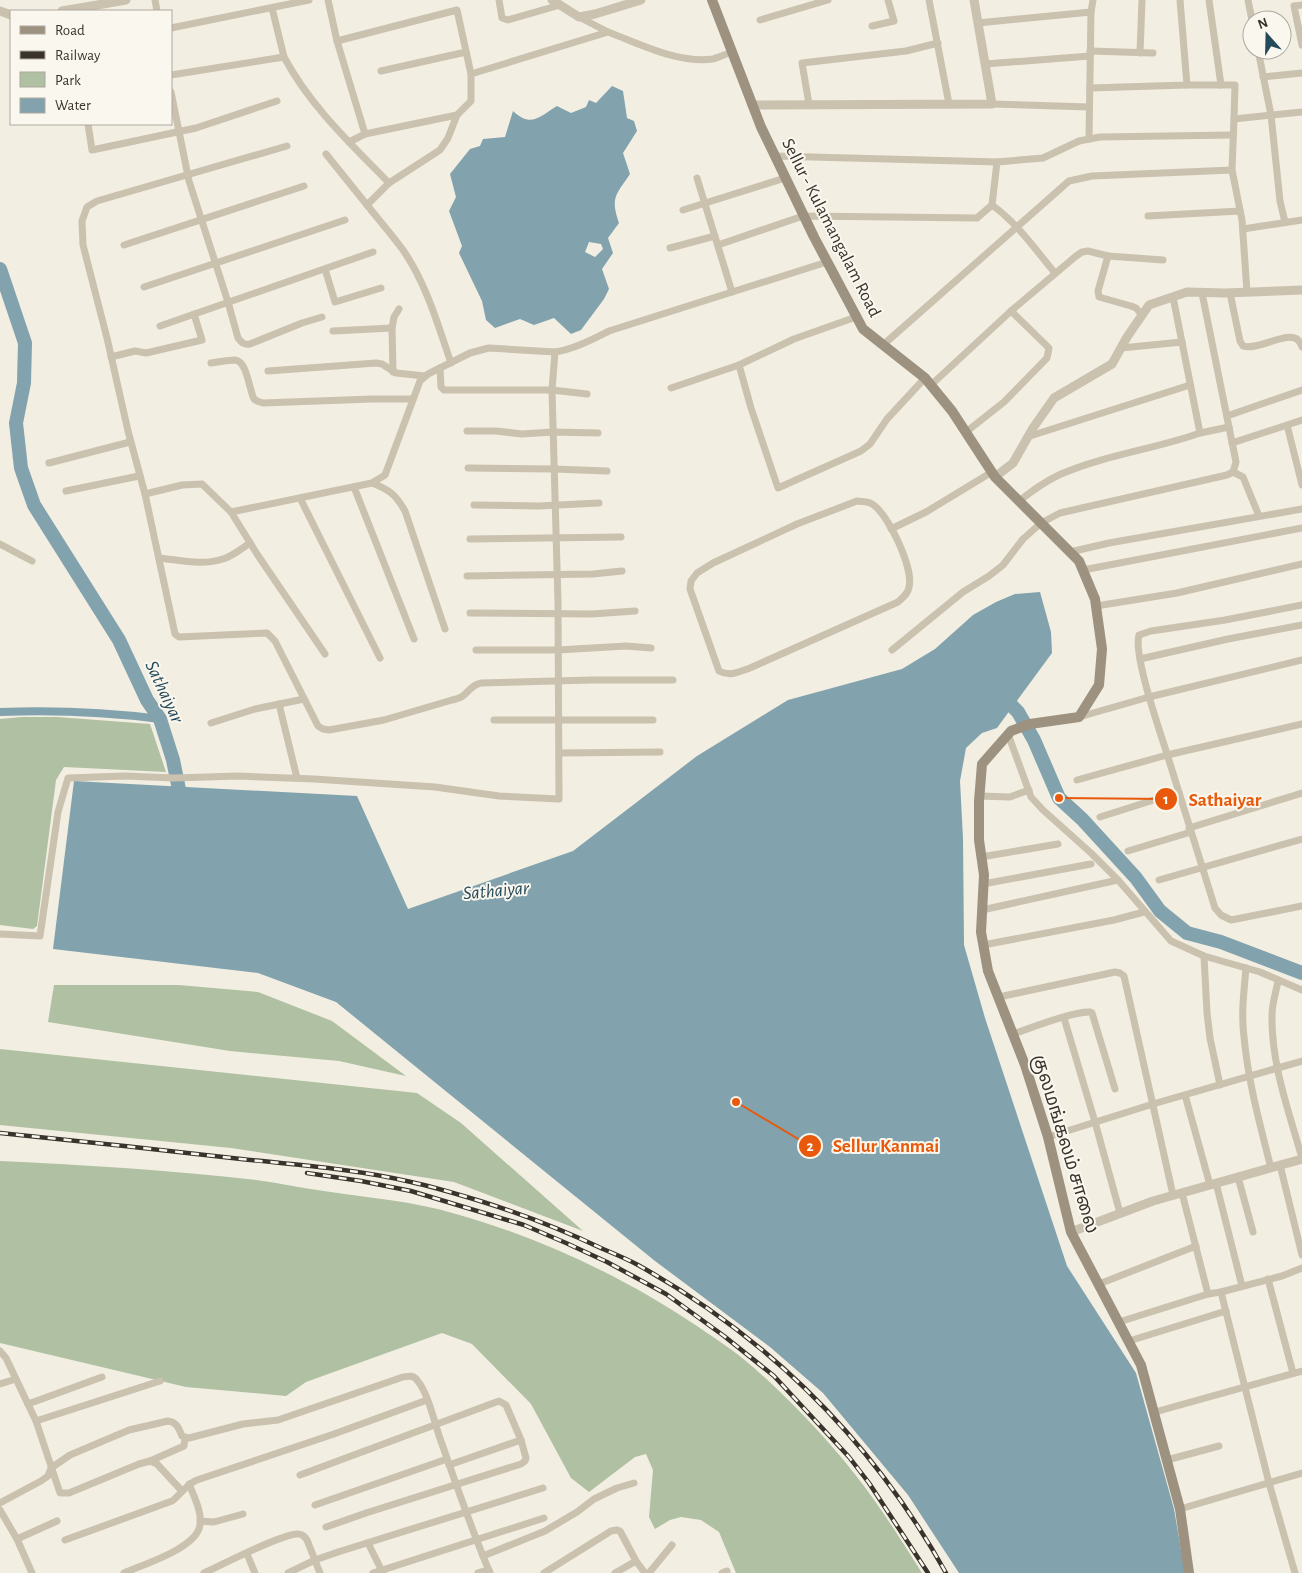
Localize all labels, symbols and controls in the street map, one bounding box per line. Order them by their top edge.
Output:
legend [10,10,172,125]
north arrow [1242,10,1292,60]
text: N [1256,15,1270,32]
text: Road [55,23,85,38]
text: Railway [55,48,101,63]
text: Park [55,73,81,88]
text: Water [55,98,91,113]
street label: Sellur - Kulamangalam Road [778,136,884,320]
water label: Sathaiyar [141,658,187,727]
callout: Sathaiyar [1153,782,1271,816]
text: Sathaiyar [1189,791,1262,810]
text: 1 [1163,792,1169,807]
water label: Sathaiyar [462,879,531,903]
street label: குலமங்கலம் சாலை [1027,1052,1102,1236]
callout: Sellur Kanmai [797,1129,949,1163]
text: Sellur Kanmai [833,1137,939,1156]
text: 2 [806,1139,814,1154]

